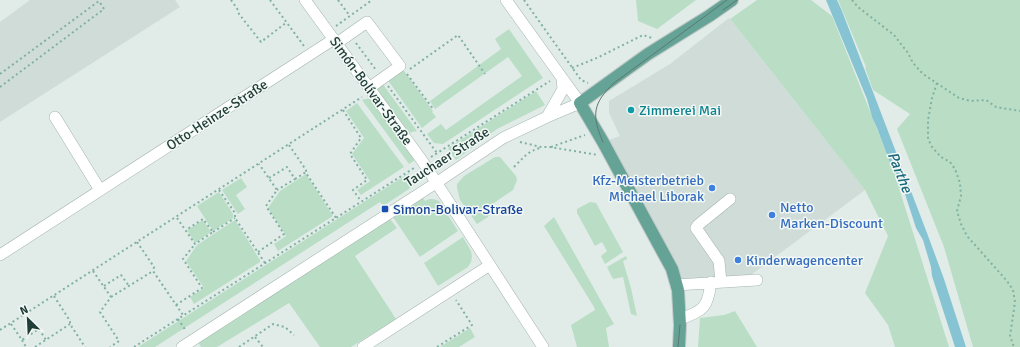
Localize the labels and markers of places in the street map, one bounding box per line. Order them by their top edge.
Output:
place label: Zimmerei Mai [639,102,721,119]
marker: Zimmerei Mai [626,105,636,115]
place label: Kfz-Meisterbetrieb Michael Liborak [592,172,704,205]
marker: Kfz-Meisterbetrieb Michael Liborak [707,183,717,193]
place label: Netto Marken-Discount [780,199,883,232]
place label: Simon-Bolivar-Straße [393,201,523,218]
marker: Simon-Bolivar-Straße [380,204,390,214]
marker: Netto Marken-Discount [767,210,777,220]
place label: Kinderwagencenter [746,252,864,269]
marker: Kinderwagencenter [733,255,743,265]

